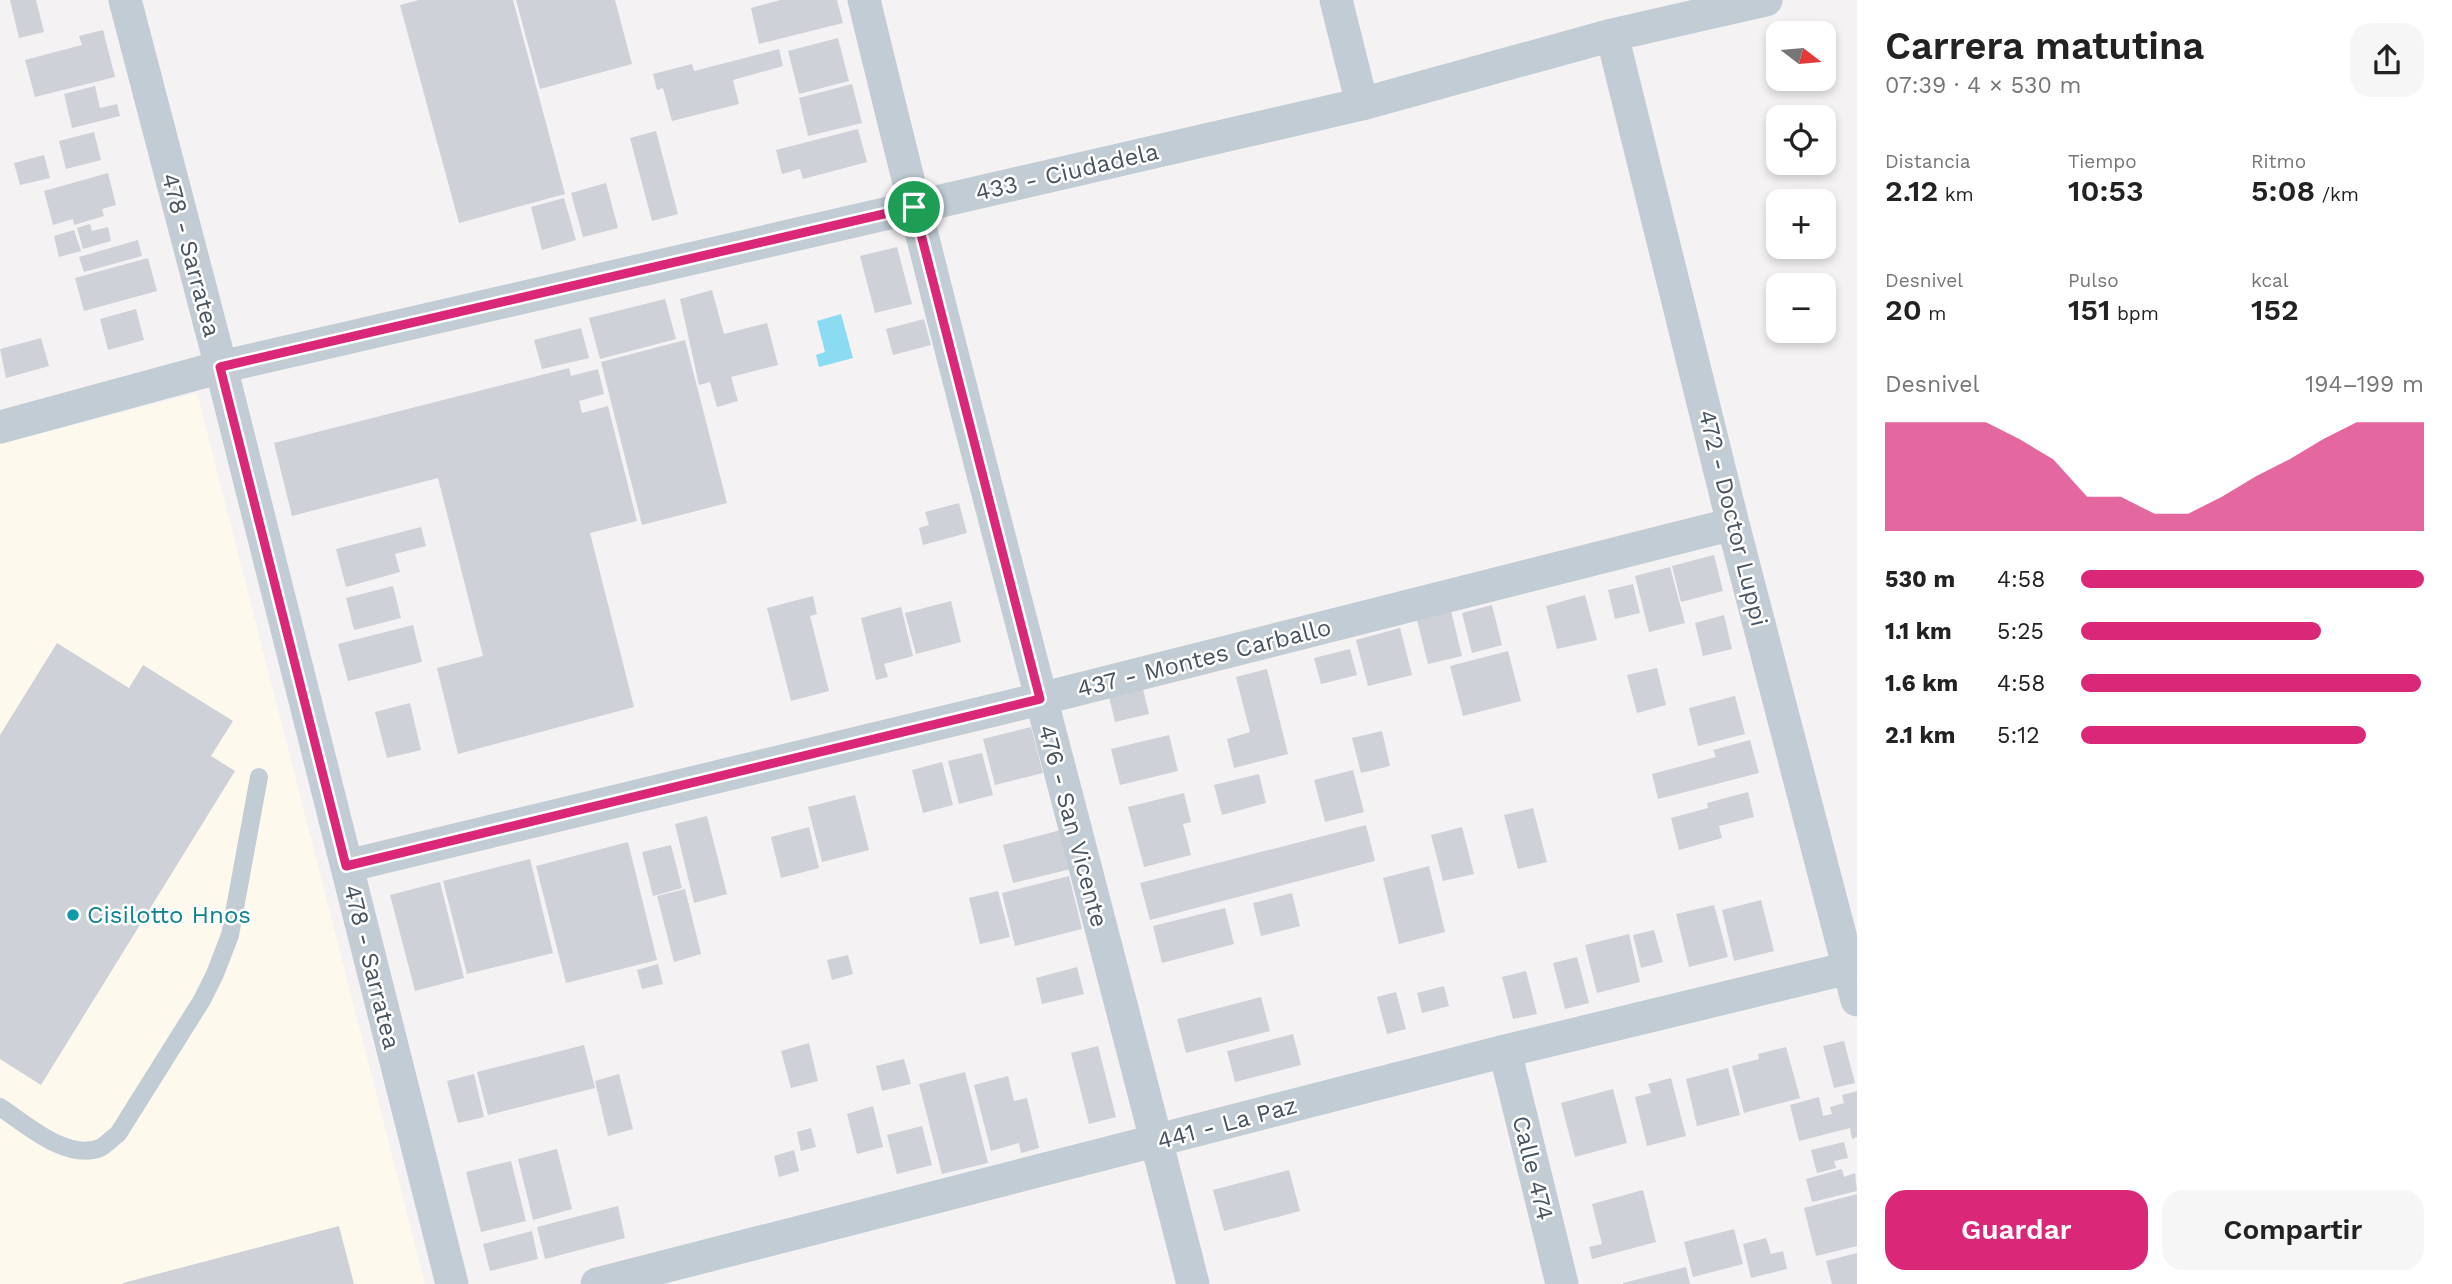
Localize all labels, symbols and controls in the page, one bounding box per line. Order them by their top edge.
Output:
north arrow [1766,21,1836,91]
map controls [1766,21,1836,343]
button: share [2350,23,2424,97]
text: Carrera matutina [1885,24,2204,68]
text: 07:39 · 4 × 530 m [1885,72,2082,99]
button: locate [1766,105,1836,175]
street label: 433 - Ciudadela [973,137,1161,207]
text: Distancia [1885,150,1971,173]
text: Tiempo [2068,150,2137,173]
text: Ritmo [2251,150,2306,173]
street label: 478 - Sarratea [156,170,226,340]
text: 2.12 [1885,173,1938,208]
text: 10:53 [2068,173,2144,208]
text: 5:08 [2251,173,2315,208]
pin [884,177,944,237]
text: km [1938,183,1974,206]
text: /km [2315,183,2359,206]
icon: arrive [895,188,933,226]
button: + [1766,189,1836,259]
text: Desnivel [1885,269,1963,292]
text: Pulso [2068,269,2119,292]
text: kcal [2251,269,2289,292]
button: − [1766,273,1836,343]
text: 20 [1885,292,1922,327]
text: 151 [2068,292,2110,327]
text: 152 [2251,292,2299,327]
text: m [1922,302,1946,325]
text: bpm [2110,302,2159,325]
text: Desnivel [1885,371,1980,398]
text: 194–199 m [2305,371,2424,398]
street label: 472 - Doctor Luppi [1693,407,1773,629]
text: 530 m [1885,566,1955,593]
text: 4:58 [1997,566,2045,593]
street label: 437 - Montes Carballo [1074,613,1334,703]
text: 1.1 km [1885,618,1952,645]
text: 5:25 [1997,618,2044,645]
text: 1.6 km [1885,670,1958,697]
text: 4:58 [1997,670,2045,697]
street label: 476 - San Vicente [1033,722,1113,930]
text: 2.1 km [1885,722,1956,749]
text: 5:12 [1997,722,2040,749]
street label: 478 - Sarratea [338,882,406,1052]
place label: Cisilotto Hnos [87,901,251,929]
marker: Cisilotto Hnos [65,907,81,923]
street label: 441 - La Paz [1154,1091,1300,1155]
street label: Calle 474 [1507,1113,1559,1223]
button: Guardar [1885,1190,2148,1270]
button: Compartir [2162,1190,2424,1270]

